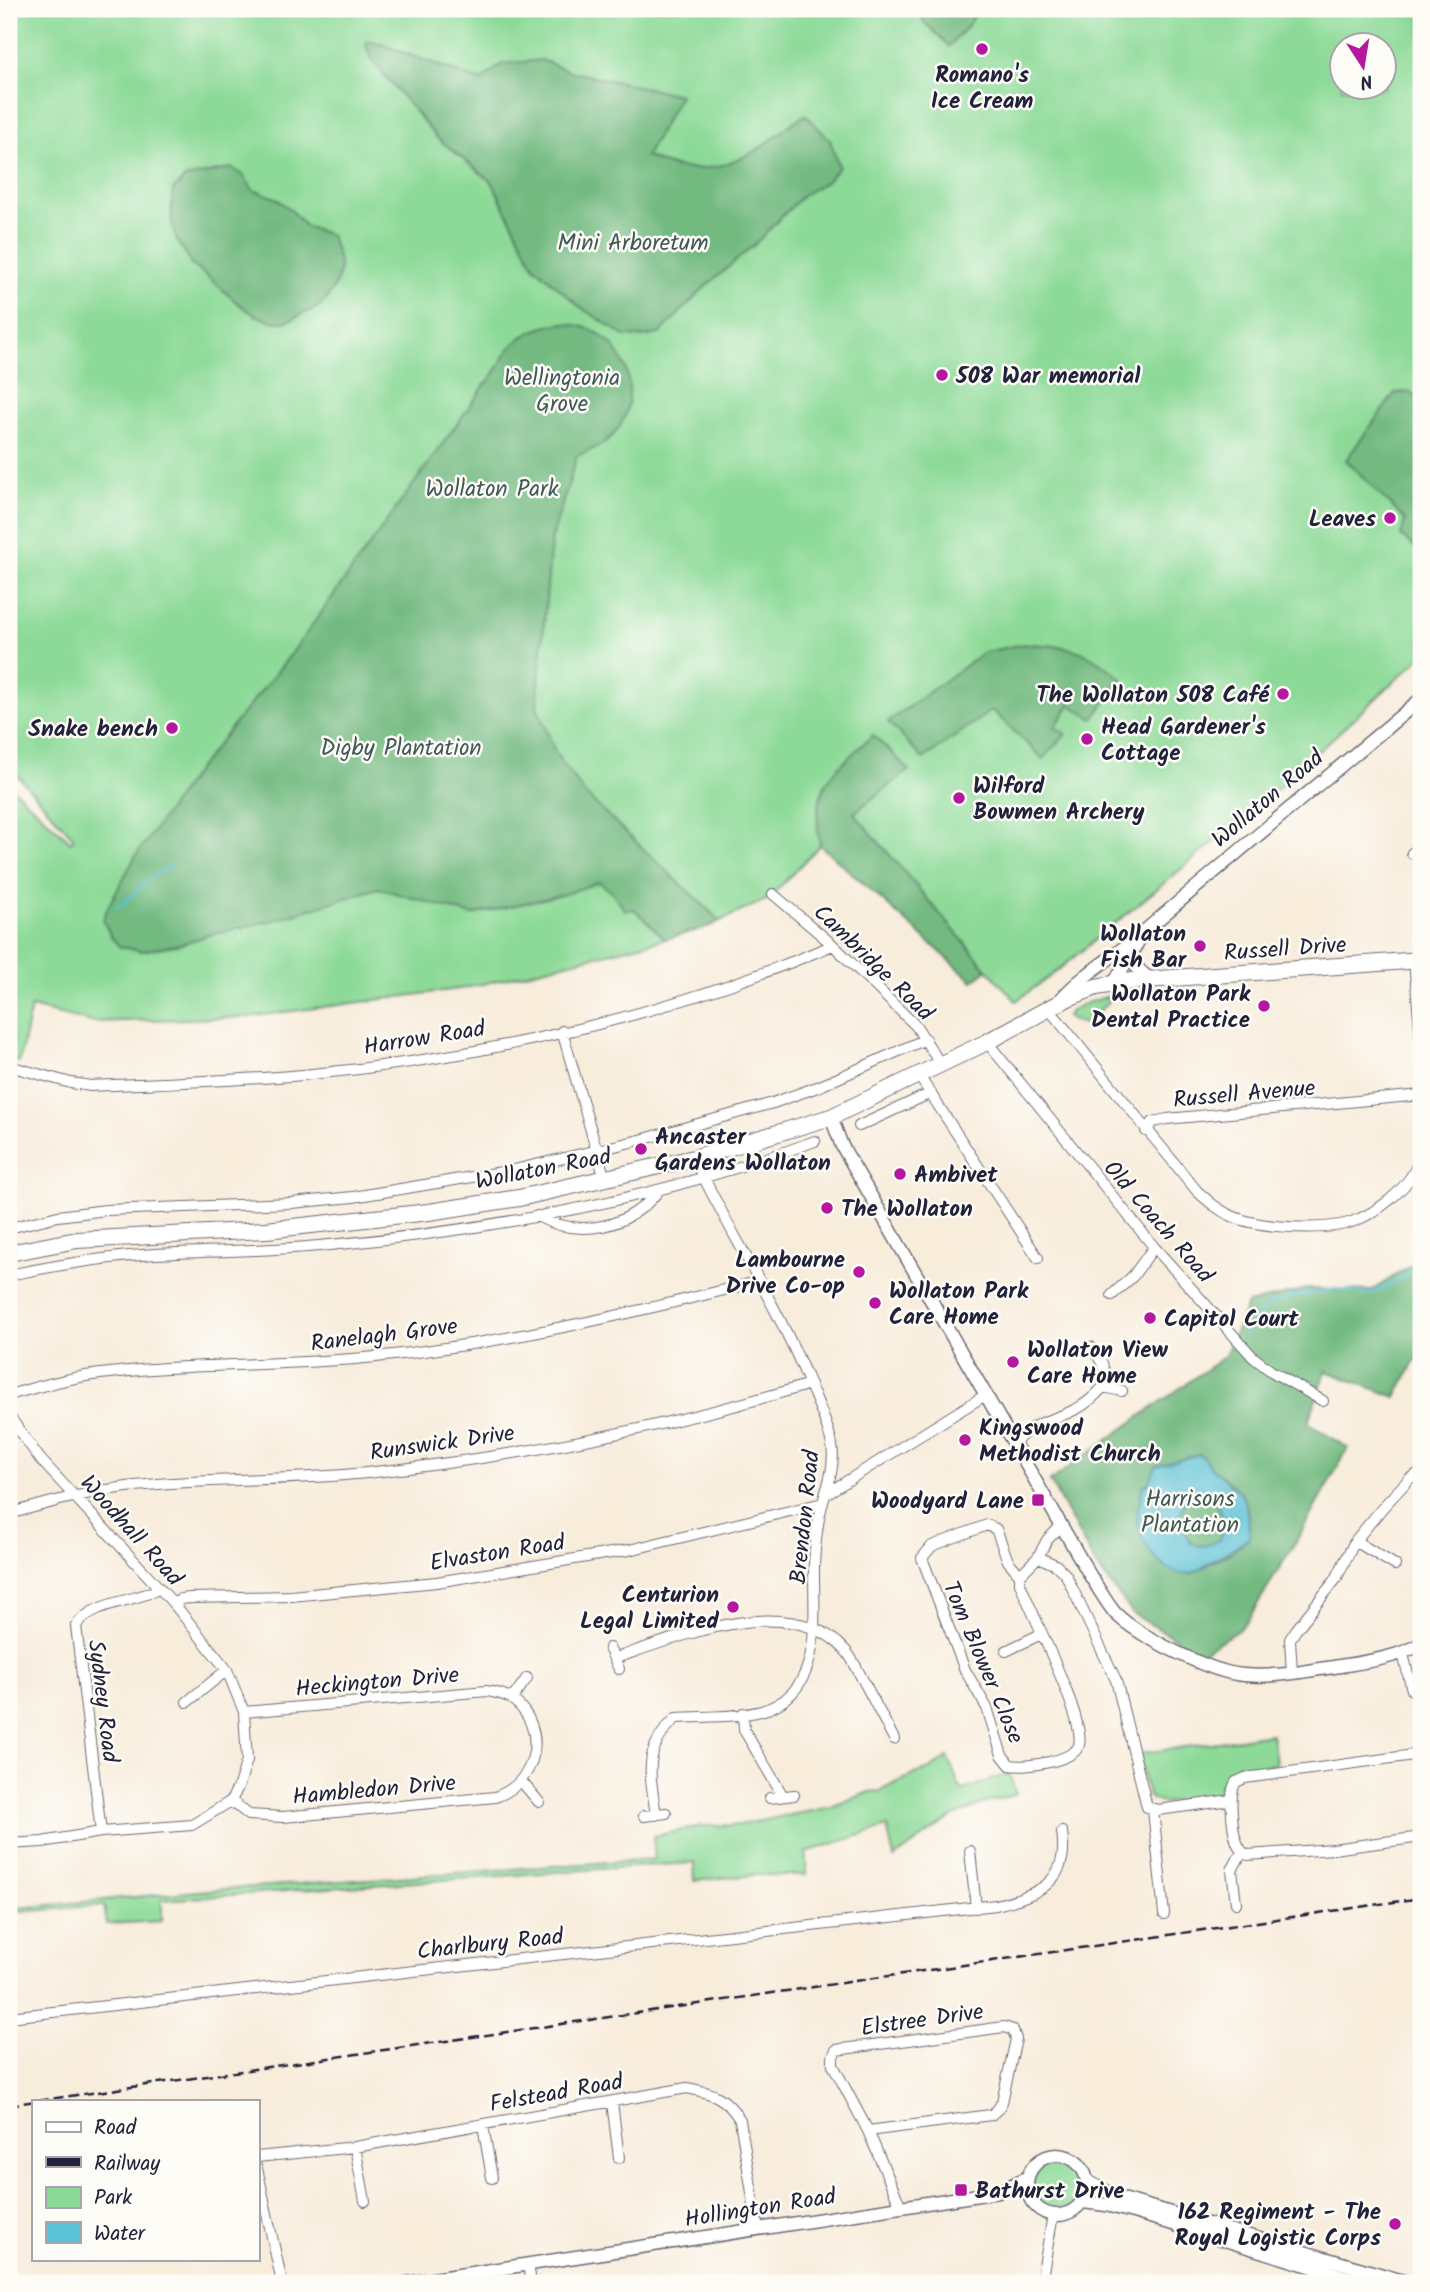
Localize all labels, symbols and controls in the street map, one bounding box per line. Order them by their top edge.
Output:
north arrow [1328,32,1398,102]
marker: Romano's Ice Cream [974,41,990,57]
place label: Romano's Ice Cream [931,58,1034,120]
text: N [1357,65,1375,97]
park label: Mini Arboretum [558,226,708,262]
place label: 508 War memorial [955,359,1141,395]
park label: Wellingtonia Grove [504,361,620,423]
marker: 508 War memorial [934,367,950,383]
park label: Wollaton Park [426,472,559,508]
place label: Leaves [1309,502,1376,538]
marker: Leaves [1382,510,1398,526]
place label: The Wollaton 508 Café [1036,678,1271,714]
marker: The Wollaton 508 Café [1275,686,1291,702]
place label: Head Gardener's Cottage [1101,710,1266,772]
place label: Snake bench [28,712,158,748]
marker: Snake bench [164,720,180,736]
park label: Digby Plantation [320,731,482,767]
marker: Head Gardener's Cottage [1079,731,1095,747]
street label: Wollaton Road [1204,741,1333,857]
place label: Wilford Bowmen Archery [973,769,1144,831]
marker: Wilford Bowmen Archery [951,790,967,806]
street label: Cambridge Road [804,896,942,1031]
place label: Wollaton Fish Bar [1100,917,1188,979]
street label: Russell Drive [1223,928,1348,972]
marker: Wollaton Fish Bar [1192,938,1208,954]
place label: Wollaton Park Dental Practice [1091,977,1251,1039]
marker: Wollaton Park Dental Practice [1256,998,1272,1014]
street label: Harrow Road [361,1012,488,1066]
street label: Russell Avenue [1172,1071,1317,1119]
place label: Ancaster Gardens Wollaton [655,1120,831,1182]
street label: Wollaton Road [473,1139,615,1201]
marker: Ancaster Gardens Wollaton [633,1141,649,1157]
street label: Old Coach Road [1094,1153,1222,1292]
place label: Ambivet [914,1158,998,1194]
marker: Ambivet [892,1166,908,1182]
place label: The Wollaton [841,1192,973,1228]
marker: The Wollaton [819,1200,835,1216]
place label: Lambourne Drive Co-op [726,1243,845,1305]
marker: Lambourne Drive Co-op [851,1264,867,1280]
place label: Wollaton Park Care Home [889,1274,1029,1336]
marker: Wollaton Park Care Home [867,1295,883,1311]
place label: Capitol Court [1164,1302,1299,1338]
street label: Ranelagh Grove [309,1309,460,1363]
marker: Capitol Court [1142,1310,1158,1326]
place label: Wollaton View Care Home [1027,1333,1168,1395]
marker: Wollaton View Care Home [1005,1354,1021,1370]
place label: Kingswood Methodist Church [979,1411,1161,1473]
street label: Runswick Drive [368,1416,517,1472]
marker: Kingswood Methodist Church [957,1432,973,1448]
street label: Brendon Road [781,1448,831,1586]
street label: Woodhall Road [70,1467,191,1596]
park label: Harrisons Plantation [1141,1482,1239,1544]
place label: Woodyard Lane [871,1484,1024,1520]
marker: Woodyard Lane [1030,1492,1046,1508]
street label: Elvaston Road [427,1525,568,1582]
street label: Tom Blower Close [932,1576,1033,1750]
place label: Centurion Legal Limited [580,1578,720,1640]
marker: Centurion Legal Limited [725,1599,741,1615]
street label: Sydney Road [77,1638,127,1765]
street label: Heckington Drive [294,1658,461,1708]
street label: Hambledon Drive [291,1766,457,1816]
street label: Charlbury Road [415,1919,566,1971]
street label: Elstree Drive [859,1995,986,2047]
street label: Felstead Road [487,2064,626,2123]
legend [32,2100,259,2260]
text: Road [94,2112,137,2145]
text: Railway [94,2148,160,2181]
place label: Bathurst Drive [975,2174,1124,2210]
street label: Hollington Road [682,2179,839,2239]
text: Park [94,2182,132,2215]
marker: Bathurst Drive [953,2182,969,2198]
place label: 162 Regiment - The Royal Logistic Corps [1175,2195,1381,2257]
marker: 162 Regiment - The Royal Logistic Corps [1387,2216,1403,2232]
text: Water [94,2218,146,2251]

